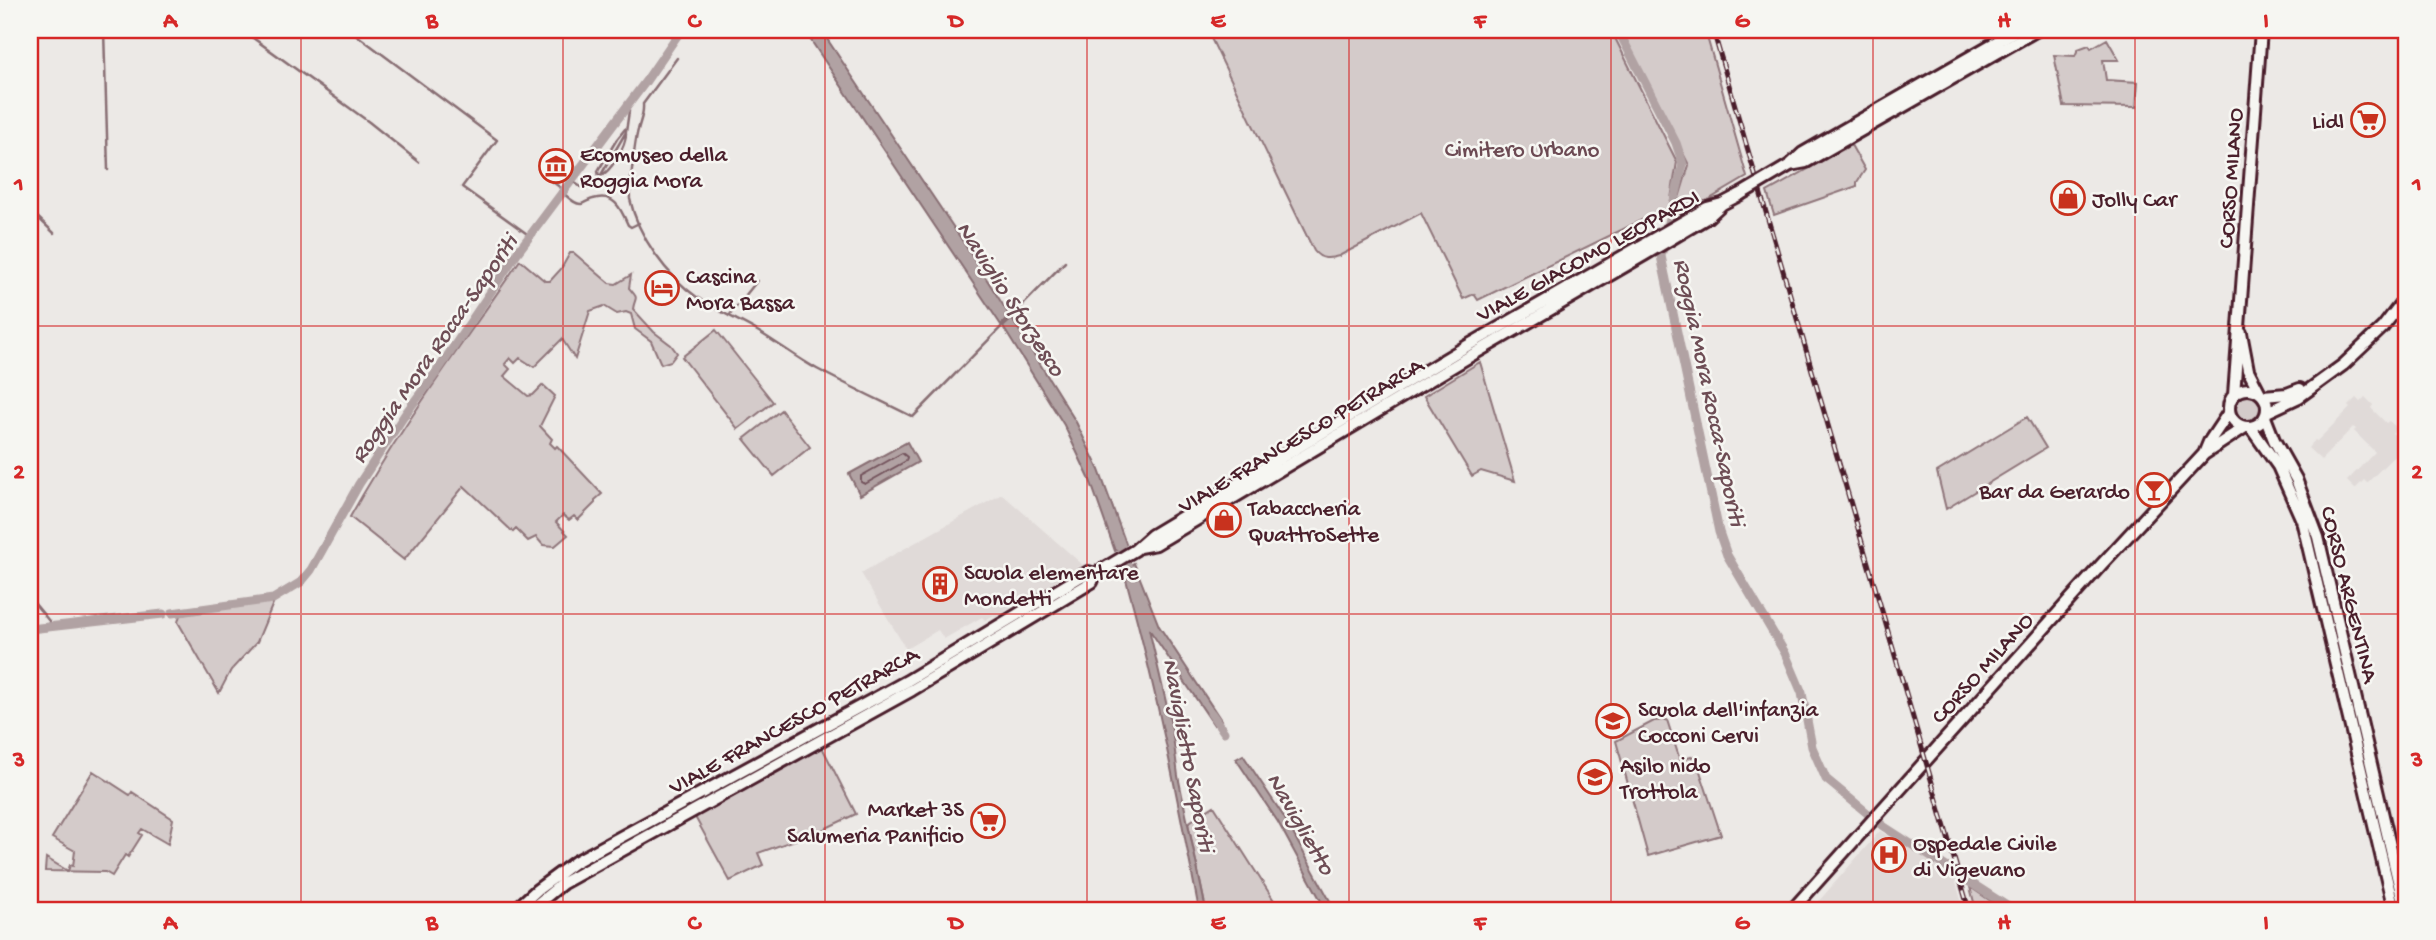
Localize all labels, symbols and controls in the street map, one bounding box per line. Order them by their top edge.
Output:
text: A [162,9,178,36]
text: B [425,9,439,36]
text: C [688,9,703,36]
text: D [947,9,965,36]
text: E [1211,9,1227,36]
text: F [1473,9,1488,36]
text: G [1735,9,1751,36]
text: H [1997,9,2011,36]
text: I [2263,9,2269,36]
supermarket icon: Lidl [2349,101,2387,139]
street label: CORSO MILANO [2214,107,2251,249]
place label: Lidl [2312,110,2344,137]
park label: Cimitero Urbano [1445,138,1599,165]
place label: Ecomuseo della Roggia Mora [580,143,728,196]
museum icon: Ecomuseo della Roggia Mora [537,147,575,185]
text: 1 [13,172,24,199]
text: 1 [2411,172,2422,199]
shop icon: Jolly Car [2049,179,2087,217]
street label: VIALE GIACOMO LEOPARDI [1472,184,1705,330]
place label: Jolly Car [2092,188,2178,215]
water label: Naviglio Sforzesco [948,217,1071,384]
water label: Roggia Mora Rocca-Saporiti [346,228,528,470]
water label: Roggia Mora Rocca-Saporiti [1665,256,1751,532]
place label: Cascina Mora Bassa [686,265,796,318]
hotel icon: Cascina Mora Bassa [643,269,681,307]
street label: VIALE FRANCESCO PETRARCA [1173,352,1431,522]
text: 2 [13,460,25,487]
text: 2 [2411,460,2423,487]
bar icon: Bar da Gerardo [2135,471,2173,509]
place label: Bar da Gerardo [1978,480,2130,507]
place label: Tabaccheria QuattroSette [1246,497,1380,550]
shop icon: Tabaccheria QuattroSette [1205,501,1243,539]
street label: CORSO ARGENTINA [2313,504,2383,687]
place label: Scuola elementare Mondetti [964,561,1140,614]
building icon: Scuola elementare Mondetti [921,565,959,603]
street label: CORSO MILANO [1927,608,2041,731]
street label: VIALE FRANCESCO PETRARCA [664,641,926,803]
water label: Naviglietto Saporiti [1154,656,1220,858]
place label: Scuola dell'infanzia Cocconi Cervi [1638,698,1820,751]
school or university icon: Scuola dell'infanzia Cocconi Cervi [1594,702,1632,740]
text: 3 [12,748,25,775]
text: 3 [2410,748,2423,775]
place label: Asilo nido Trottola [1618,754,1711,807]
school or university icon: Asilo nido Trottola [1576,758,1614,796]
water label: Naviglietto [1258,768,1341,882]
place label: Market 3S Salumeria Panificio [787,798,964,851]
supermarket icon: Market 3S Salumeria Panificio [969,802,1007,840]
place label: Ospedale Civile di Vigevano [1913,832,2058,885]
hospital icon: Ospedale Civile di Vigevano [1870,836,1908,874]
text: A [162,911,178,938]
text: B [425,911,439,938]
text: C [688,911,703,938]
text: D [947,911,965,938]
text: E [1211,911,1227,938]
text: F [1473,911,1488,938]
text: G [1735,911,1751,938]
text: H [1997,911,2011,938]
text: I [2263,911,2269,938]

